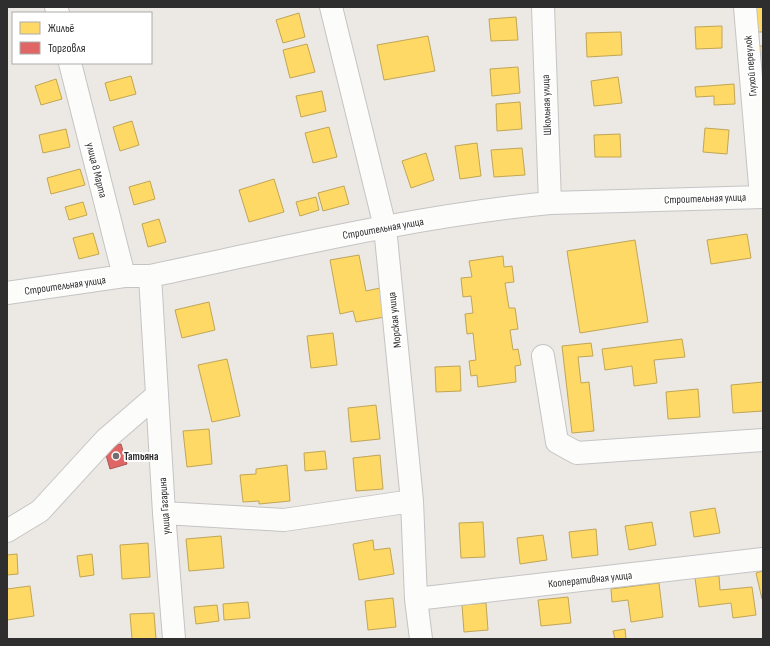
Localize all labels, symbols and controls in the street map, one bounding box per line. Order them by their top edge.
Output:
legend [12,12,152,64]
text: Жильё [48,21,75,36]
street label: Глухой переулок [741,34,760,97]
text: Торговля [48,41,86,56]
street label: Школьная улица [539,74,554,135]
street label: улица 8 Марта [83,141,110,199]
street label: Строительная улица [664,191,746,206]
street label: Строительная улица [342,215,425,242]
street label: Строительная улица [24,273,107,298]
street label: Морская улица [385,291,404,348]
place label: Татьяна [124,450,159,463]
marker: Татьяна [111,451,121,461]
street label: улица Гагарина [156,477,173,535]
street label: Кооперативная улица [547,569,633,590]

